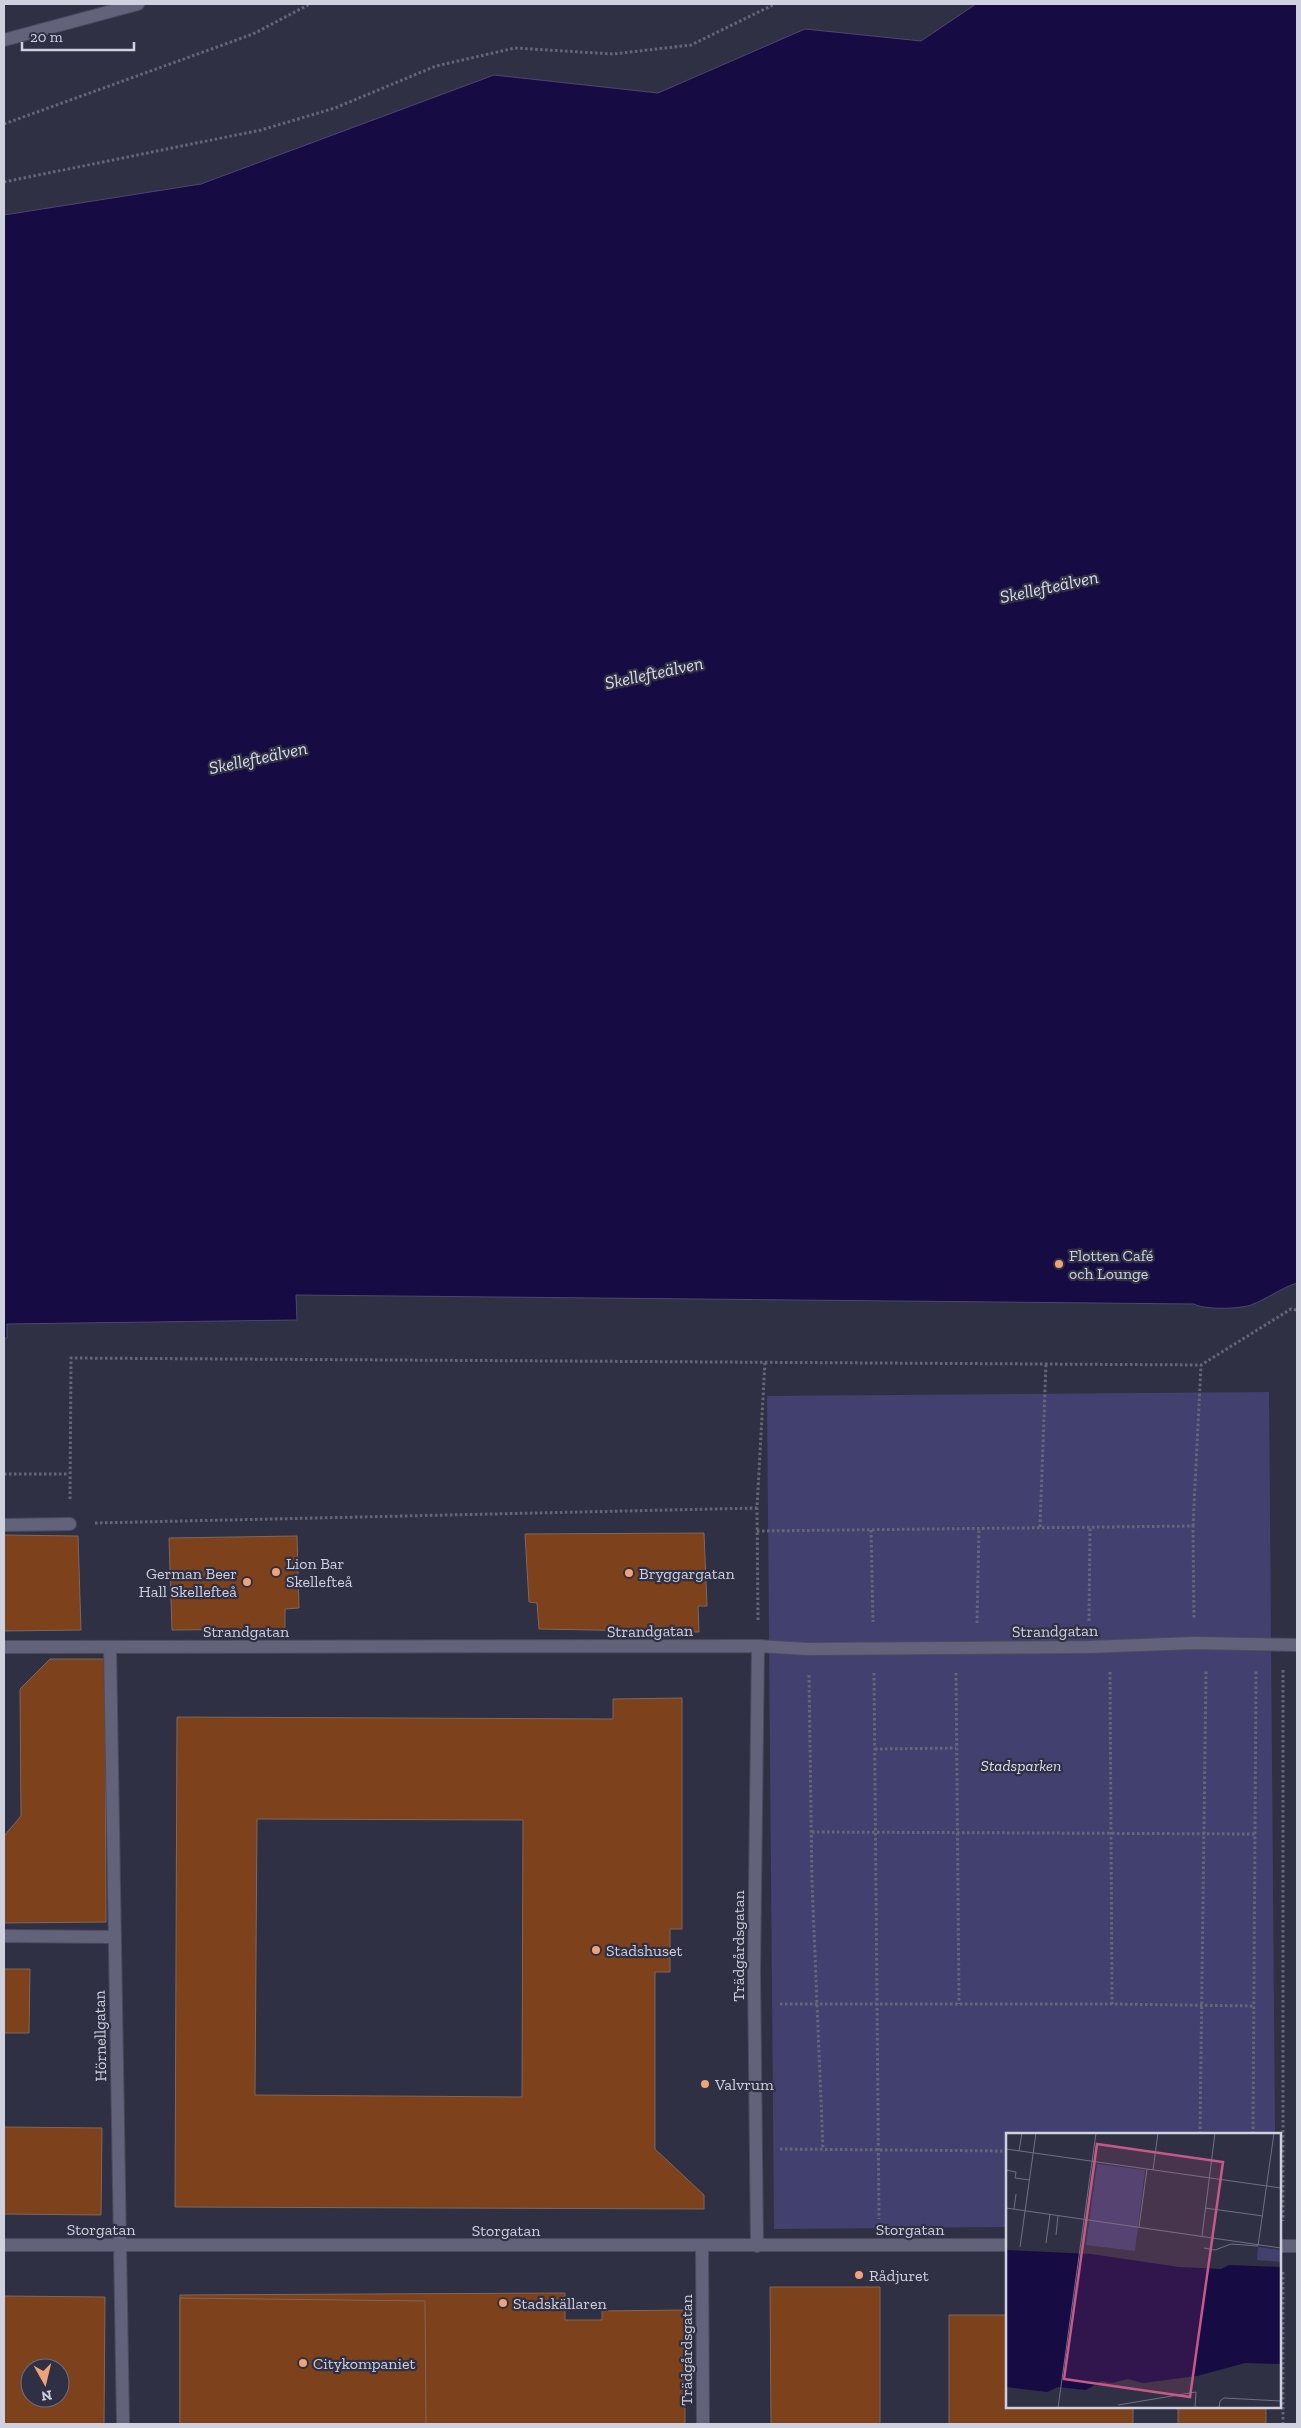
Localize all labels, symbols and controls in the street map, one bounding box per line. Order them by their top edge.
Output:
scale bar [22,20,135,52]
text: 20 m [30,28,63,46]
water label: Skellefteälven [998,566,1100,608]
water label: Skellefteälven [603,652,705,694]
water label: Skellefteälven [207,737,309,779]
place label: Flotten Café och Lounge [1069,1246,1153,1283]
marker: Flotten Café och Lounge [1053,1258,1065,1270]
place label: Lion Bar Skellefteå [286,1554,353,1591]
place label: German Beer Hall Skellefteå [139,1564,237,1601]
place label: Bryggargatan [639,1564,735,1583]
marker: Lion Bar Skellefteå [270,1566,282,1578]
marker: Bryggargatan [623,1567,635,1579]
marker: German Beer Hall Skellefteå [241,1576,253,1588]
street label: Strandgatan [607,1621,694,1641]
street label: Strandgatan [1012,1621,1099,1641]
street label: Strandgatan [203,1622,290,1641]
park label: Stadsparken [981,1756,1061,1775]
street label: Trädgårdsgatan [729,1890,748,2002]
place label: Stadshuset [606,1941,682,1960]
marker: Stadshuset [590,1944,602,1956]
street label: Hörnellgatan [90,1989,110,2082]
place label: Valvrum [714,2075,774,2094]
marker: Valvrum [699,2078,711,2090]
inset map [1006,2133,1281,2408]
street label: Storgatan [67,2220,136,2239]
street label: Storgatan [876,2220,945,2239]
street label: Storgatan [472,2221,541,2240]
place label: Rådjuret [869,2266,929,2285]
marker: Rådjuret [853,2269,865,2281]
place label: Stadskällaren [513,2294,608,2313]
street label: Trädgårdsgatan [677,2294,696,2406]
marker: Stadskällaren [497,2297,509,2309]
place label: Citykompaniet [313,2354,415,2373]
marker: Citykompaniet [297,2357,309,2369]
north arrow [20,2358,70,2408]
text: N [40,2386,53,2405]

